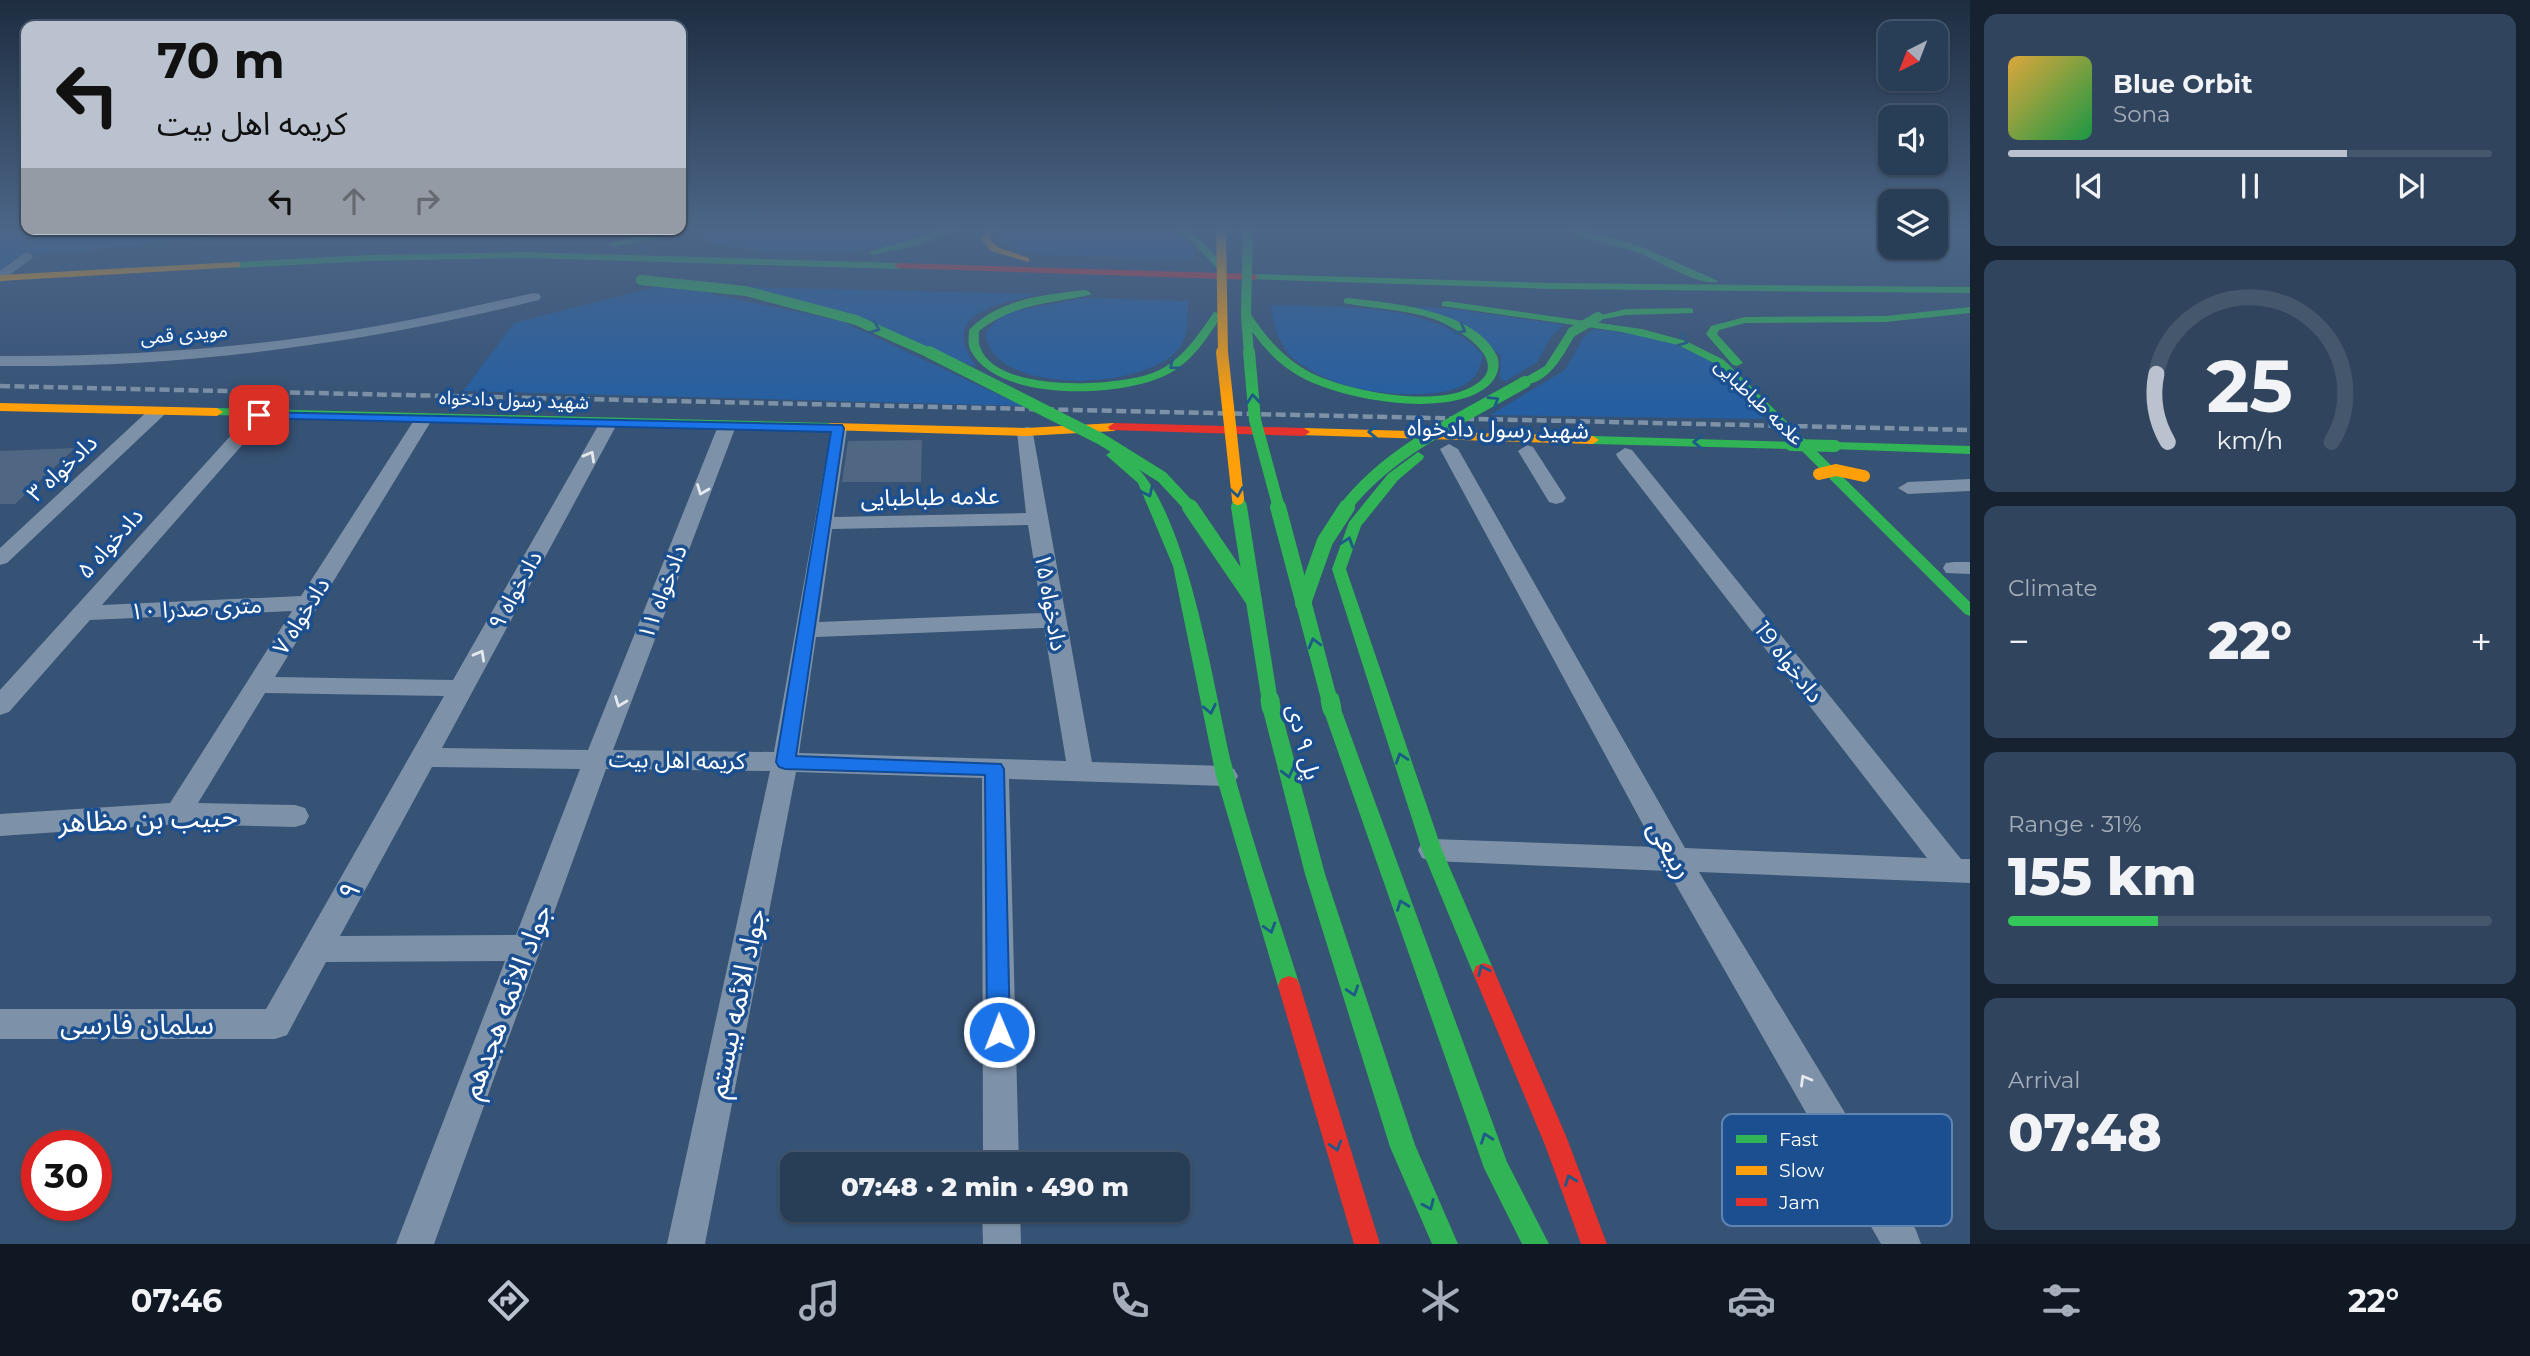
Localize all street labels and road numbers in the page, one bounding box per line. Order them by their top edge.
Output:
street label: مویدی قمی [139,319,229,349]
street label: علامه طباطبایی [1710,354,1808,450]
street label: شهید رسول دادخواه [439,386,589,414]
street label: شهید رسول دادخواه [1407,413,1589,445]
street label: دادخواه ۳ [21,429,103,507]
street label: علامه طباطبایی [860,482,1000,512]
street label: دادخواه ۵ [71,502,149,584]
street label: دادخواه ۱۱ [631,541,693,643]
street label: دادخواه ۹ [482,546,548,634]
street label: دادخواه ۱۵ [1029,551,1073,653]
street label: دادخواه ۷ [266,572,336,660]
street label: ۱۰ متری صدرا [129,591,263,625]
street label: دادخواه 19 [1749,616,1829,708]
street label: پل ۹ دی [1280,701,1327,783]
street label: کریمه اهل بیت [608,745,746,775]
street label: حبیب بن مظاهر [57,799,238,839]
street label: ربیعی [1641,813,1701,885]
street label: ۹ [330,876,368,906]
street label: جواد الائمه هجدهم [453,899,563,1105]
street label: جواد الائمه بیستم [699,905,778,1102]
street label: سلمان فارسی [60,1007,214,1041]

